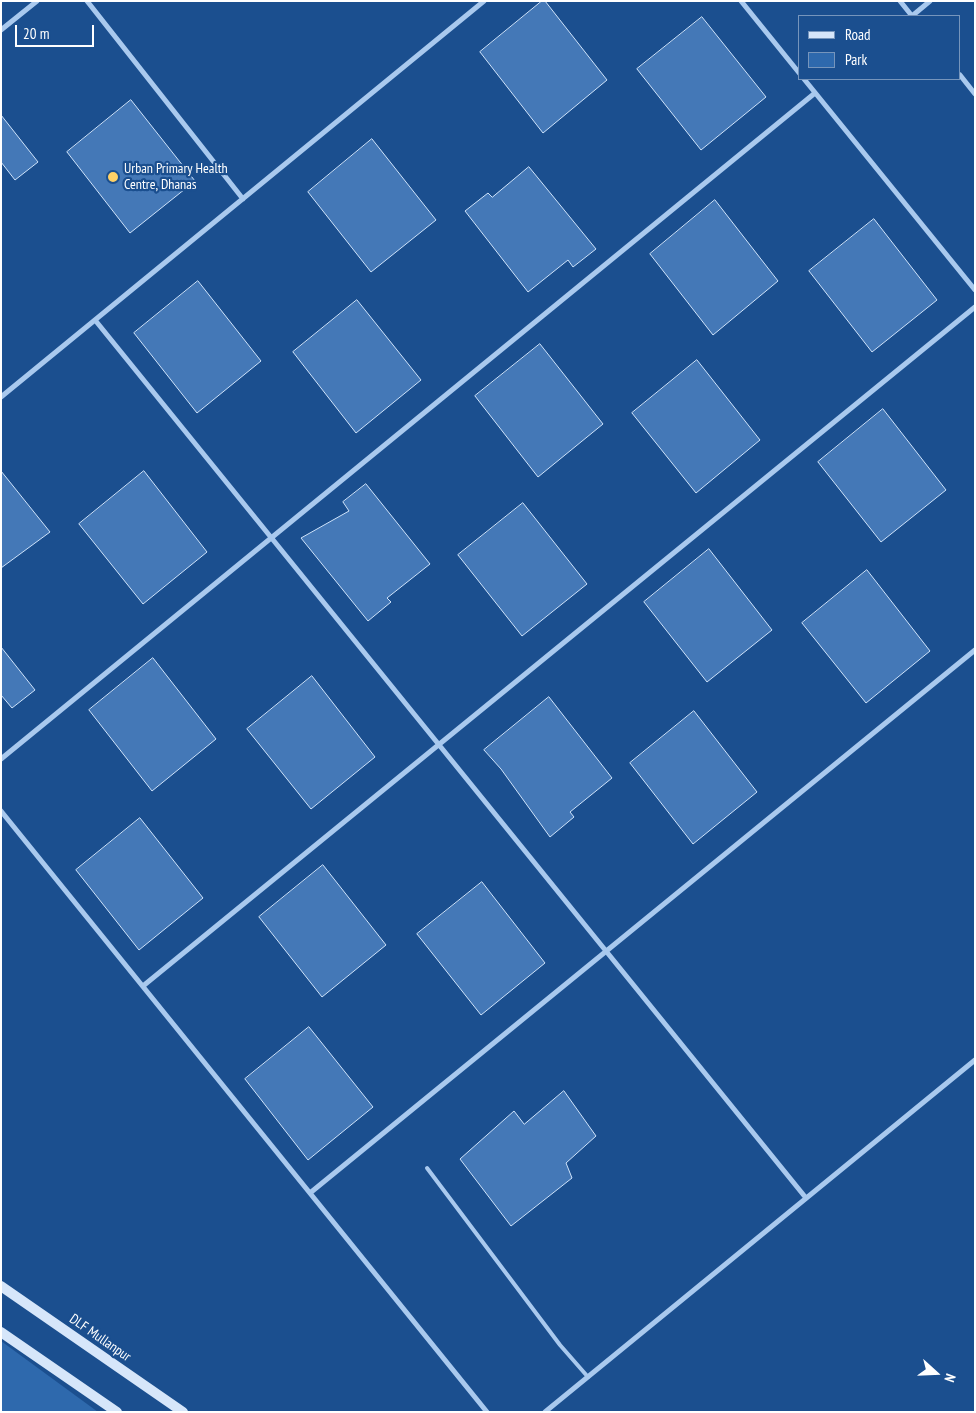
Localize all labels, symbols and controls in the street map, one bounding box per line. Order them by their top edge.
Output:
scale bar [18,15,96,47]
legend [798,15,961,80]
text: 20 m [23,24,49,43]
text: Road [845,25,871,44]
text: Park [845,50,867,69]
place label: Urban Primary Health Centre, Dhanas [124,161,228,193]
marker: Urban Primary Health Centre, Dhanas [106,170,120,184]
street label: DLF Mullanpur [66,1311,134,1365]
north arrow [911,1348,961,1398]
text: N [940,1371,960,1385]

